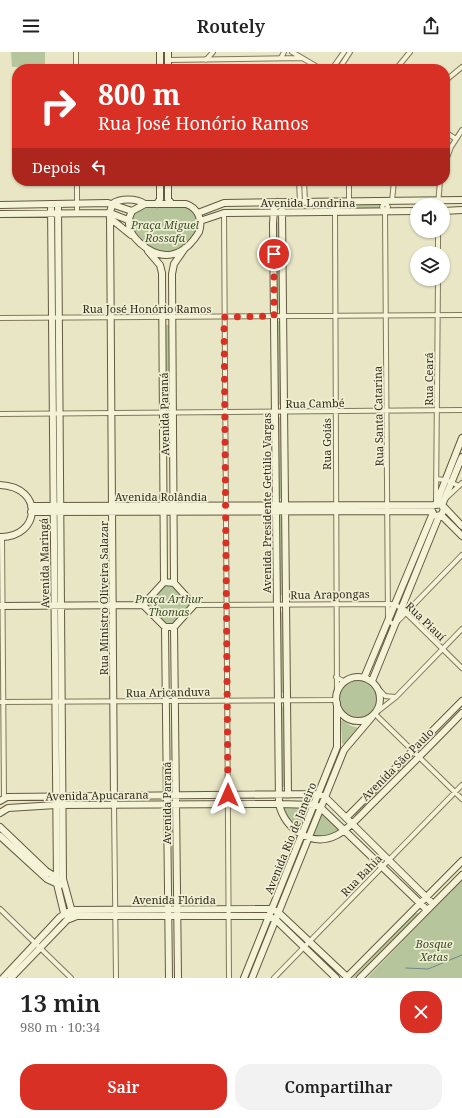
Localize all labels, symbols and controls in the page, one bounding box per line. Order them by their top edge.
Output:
text: Routely [197,14,265,38]
icon: menu [20,15,42,37]
icon: share [420,15,442,37]
text: 800 m [98,75,180,113]
icon: right [32,80,84,132]
text: Rua José Honório Ramos [98,111,309,135]
icon: left [88,156,110,178]
text: Depois [32,157,80,177]
street label: Avenida Londrina [261,195,355,210]
map controls [410,198,450,286]
button: sound [410,198,450,238]
park label: Praça Miguel Rossafa [130,217,200,245]
pin [257,237,291,271]
icon: arrive [263,243,285,265]
button: layers [410,246,450,286]
street label: Rua José Honório Ramos [83,301,211,316]
street label: Rua Ceará [421,352,436,406]
street label: Rua Santa Catarina [370,366,386,466]
street label: Avenida Paraná [156,372,172,456]
street label: Rua Cambé [285,395,345,411]
street label: Avenida Presidente Getúlio Vargas [259,413,274,593]
street label: Rua Goiás [319,418,334,470]
street label: Avenida Rolândia [115,489,207,504]
street label: Avenida Maringá [36,518,52,608]
street label: Rua Ministro Oliveira Salazar [96,520,111,675]
street label: Rua Arapongas [290,586,370,602]
park label: Praça Arthur Thomas [134,591,204,619]
street label: Rua Piauí [403,598,450,644]
street label: Rua Aricanduva [126,684,210,700]
street label: Avenida São Paulo [357,724,437,804]
street label: Avenida Paraná [159,761,174,845]
position arrow [207,774,249,816]
street label: Avenida Rio de Janeiro [261,780,319,896]
street label: Avenida Apucarana [45,787,149,803]
street label: Rua Bahia [337,851,385,899]
street label: Avenida Flórida [132,892,216,907]
park label: Bosque Xetas [415,936,453,964]
text: 13 min [20,986,101,1019]
button: close [400,991,442,1033]
text: 980 m · 10:34 [20,1018,100,1036]
button: Sair [20,1064,227,1110]
button: Compartilhar [235,1064,442,1110]

